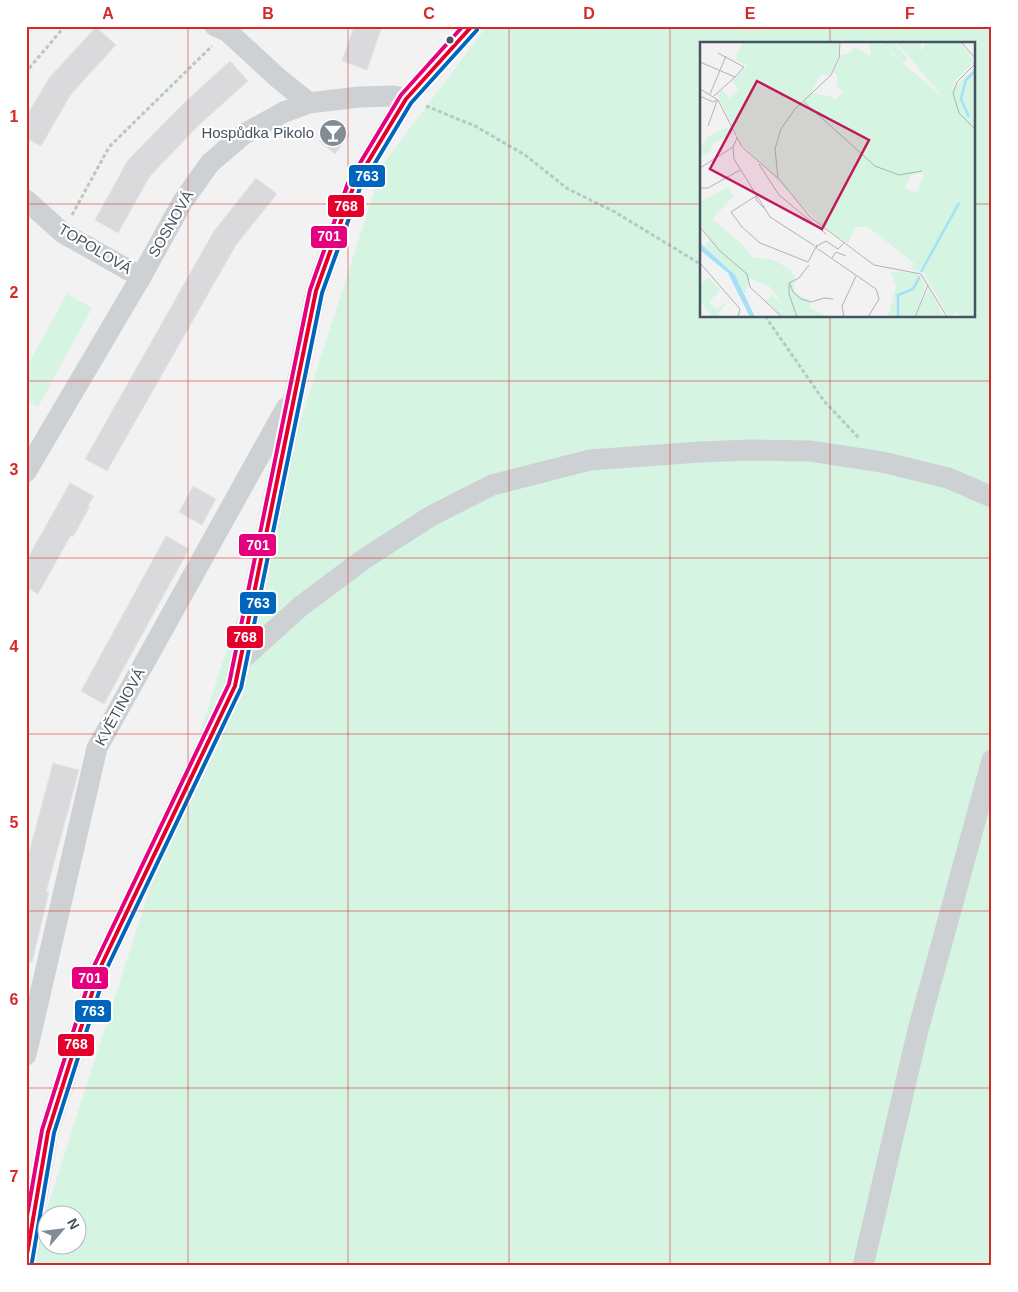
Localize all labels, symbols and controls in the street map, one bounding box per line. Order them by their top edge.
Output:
text: A [102,5,114,22]
text: B [262,5,274,22]
text: C [423,5,435,22]
text: D [583,5,595,22]
text: E [745,5,756,22]
text: F [905,5,915,22]
unlabelled marker [445,35,455,45]
inset map [700,42,976,318]
text: 1 [10,108,19,125]
bar icon: Hospůdka Pikolo [318,118,348,148]
place label: Hospůdka Pikolo [201,124,314,141]
line badge: 763 [348,164,386,188]
text: 763 [355,168,379,184]
street label: SOSNOVÁ [145,187,196,260]
line badge: 768 [327,194,365,218]
text: 768 [334,198,358,214]
street label: TOPOLOVÁ [56,220,135,277]
line badge: 701 [310,225,348,249]
text: 701 [317,228,341,244]
text: 2 [10,284,19,301]
text: 3 [10,461,19,478]
line badge: 701 [238,533,277,557]
text: 701 [246,537,270,553]
line badge: 763 [239,591,277,615]
text: 763 [246,595,270,611]
line badge: 768 [226,625,264,649]
text: 768 [233,629,257,645]
text: 4 [10,638,19,655]
street label: KVĚTINOVÁ [91,665,148,748]
text: 5 [10,814,19,831]
line badge: 701 [71,966,109,990]
text: 701 [78,970,102,986]
text: 6 [10,991,19,1008]
line badge: 763 [74,999,112,1023]
text: 763 [81,1003,105,1019]
line badge: 768 [57,1033,95,1057]
text: 768 [64,1036,88,1052]
text: 7 [10,1168,19,1185]
north arrow [38,1204,88,1254]
text: N [64,1216,83,1232]

